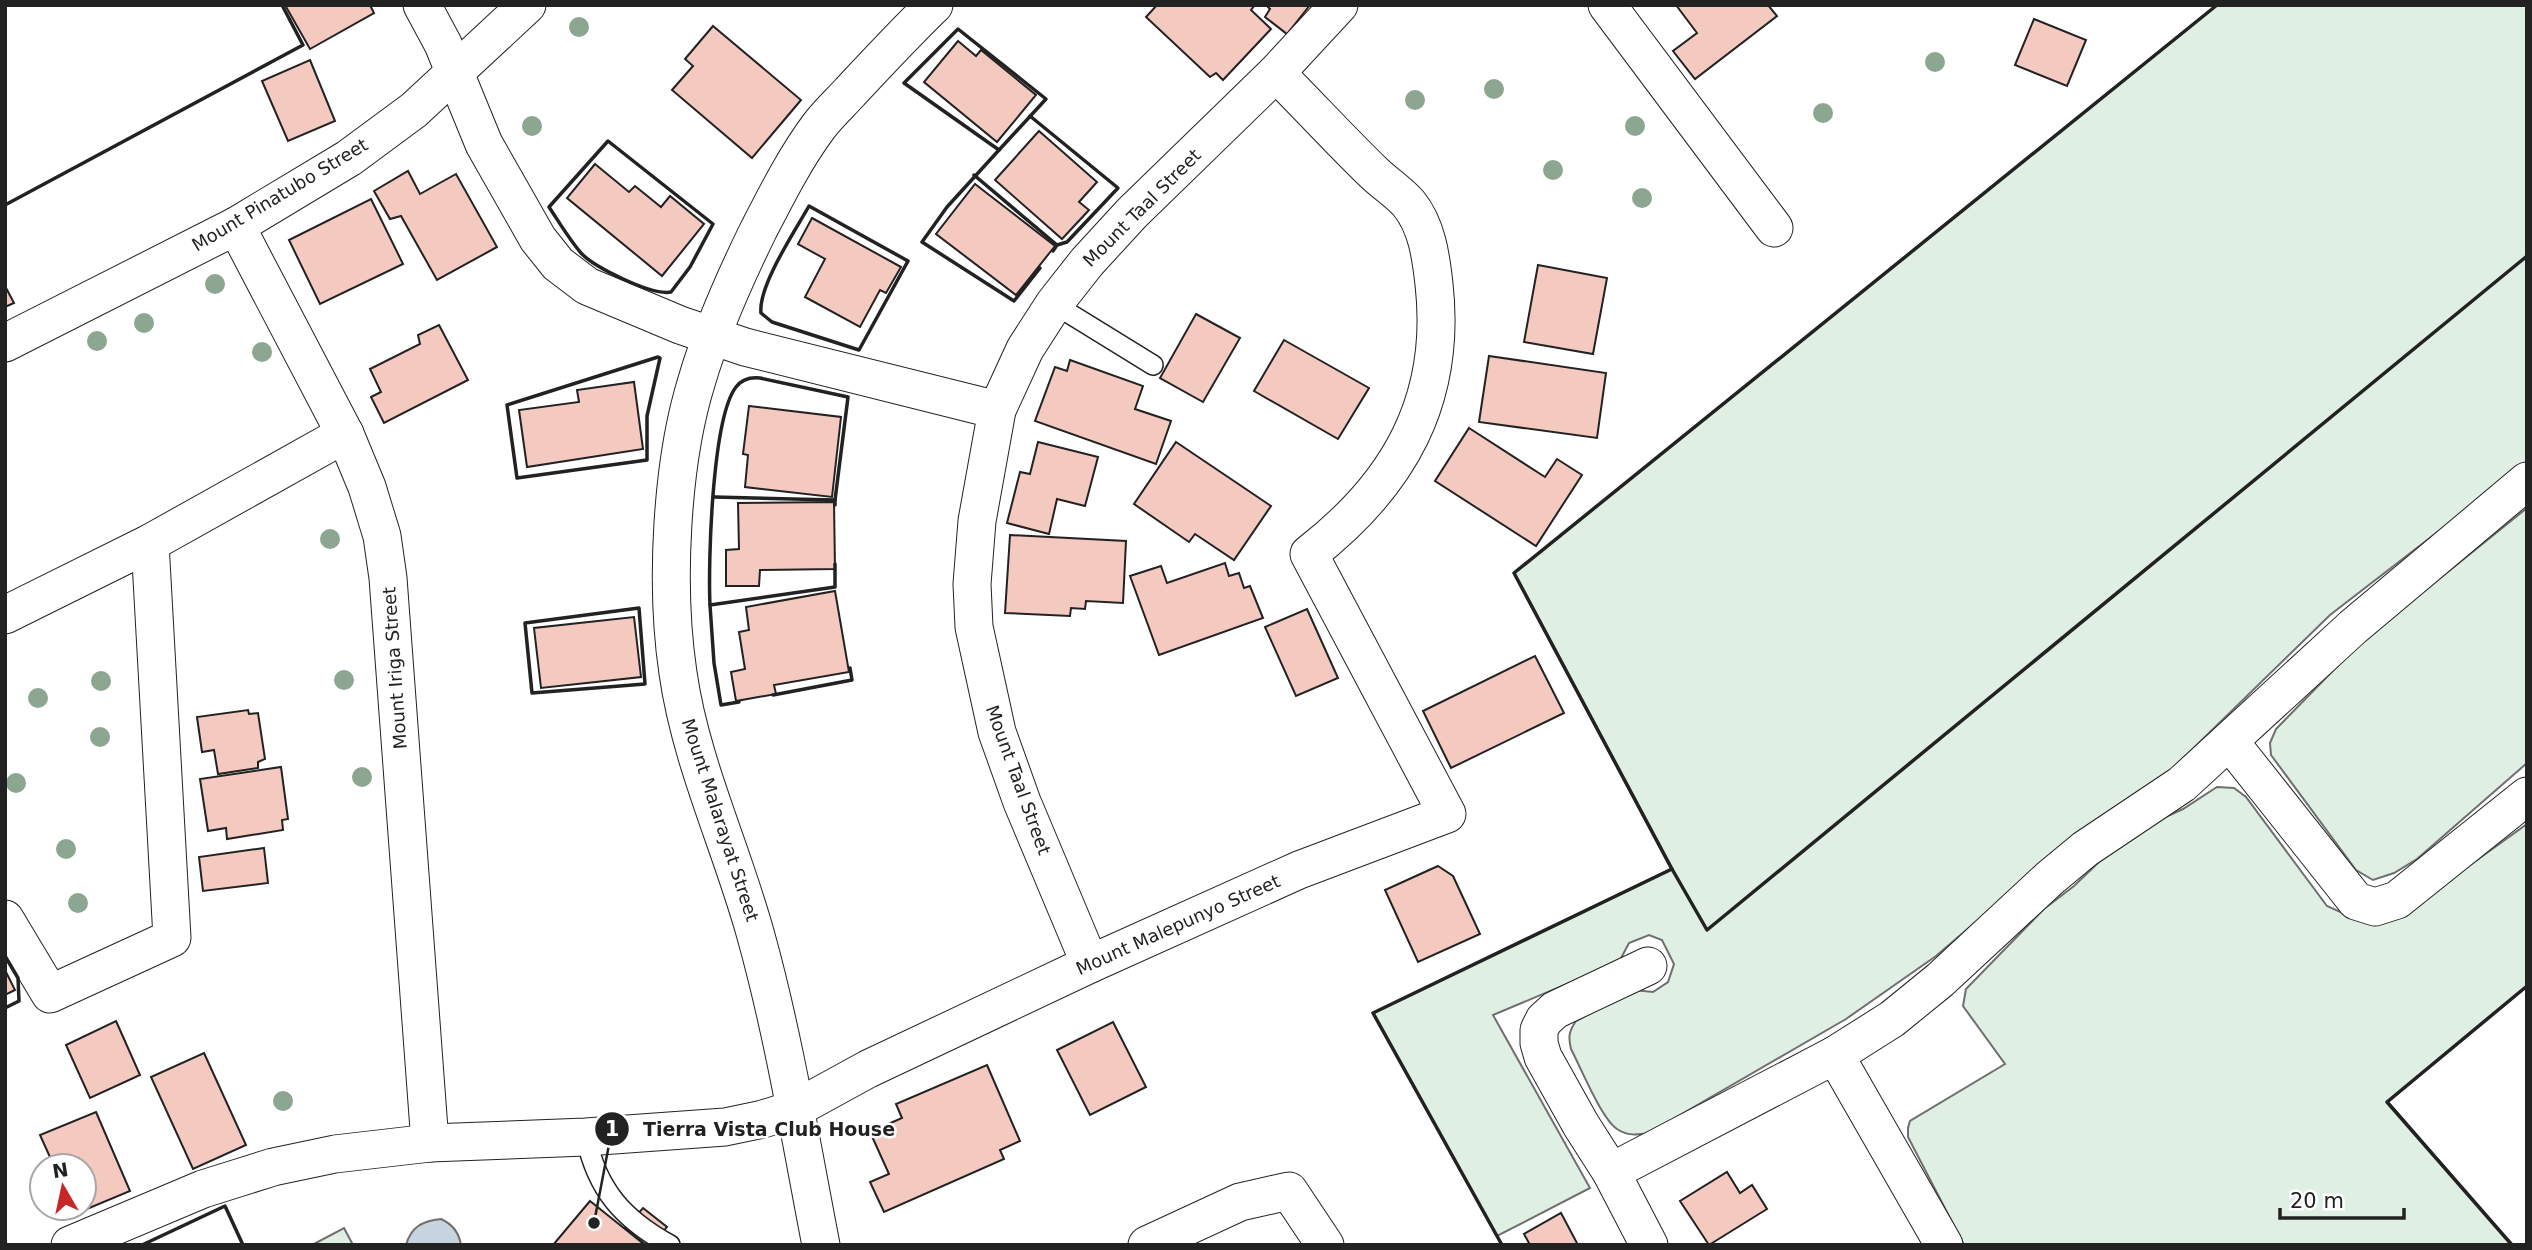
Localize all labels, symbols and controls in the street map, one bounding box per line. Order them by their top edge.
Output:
street label: Mount Pinatubo Street [188,134,371,255]
street label: Mount Taal Street [1078,144,1205,271]
street label: Mount Iriga Street [378,586,411,750]
street label: Mount Taal Street [982,702,1055,857]
street label: Mount Malarayat Street [678,716,763,924]
street label: Mount Malepunyo Street [1073,870,1283,979]
callout: Tierra Vista Club House [594,1109,909,1149]
text: 1 [605,1117,619,1141]
text: Tierra Vista Club House [643,1118,895,1140]
north arrow [28,1152,98,1222]
text: N [51,1158,70,1182]
scale bar [2280,1176,2404,1220]
text: 20 m [2290,1189,2344,1213]

